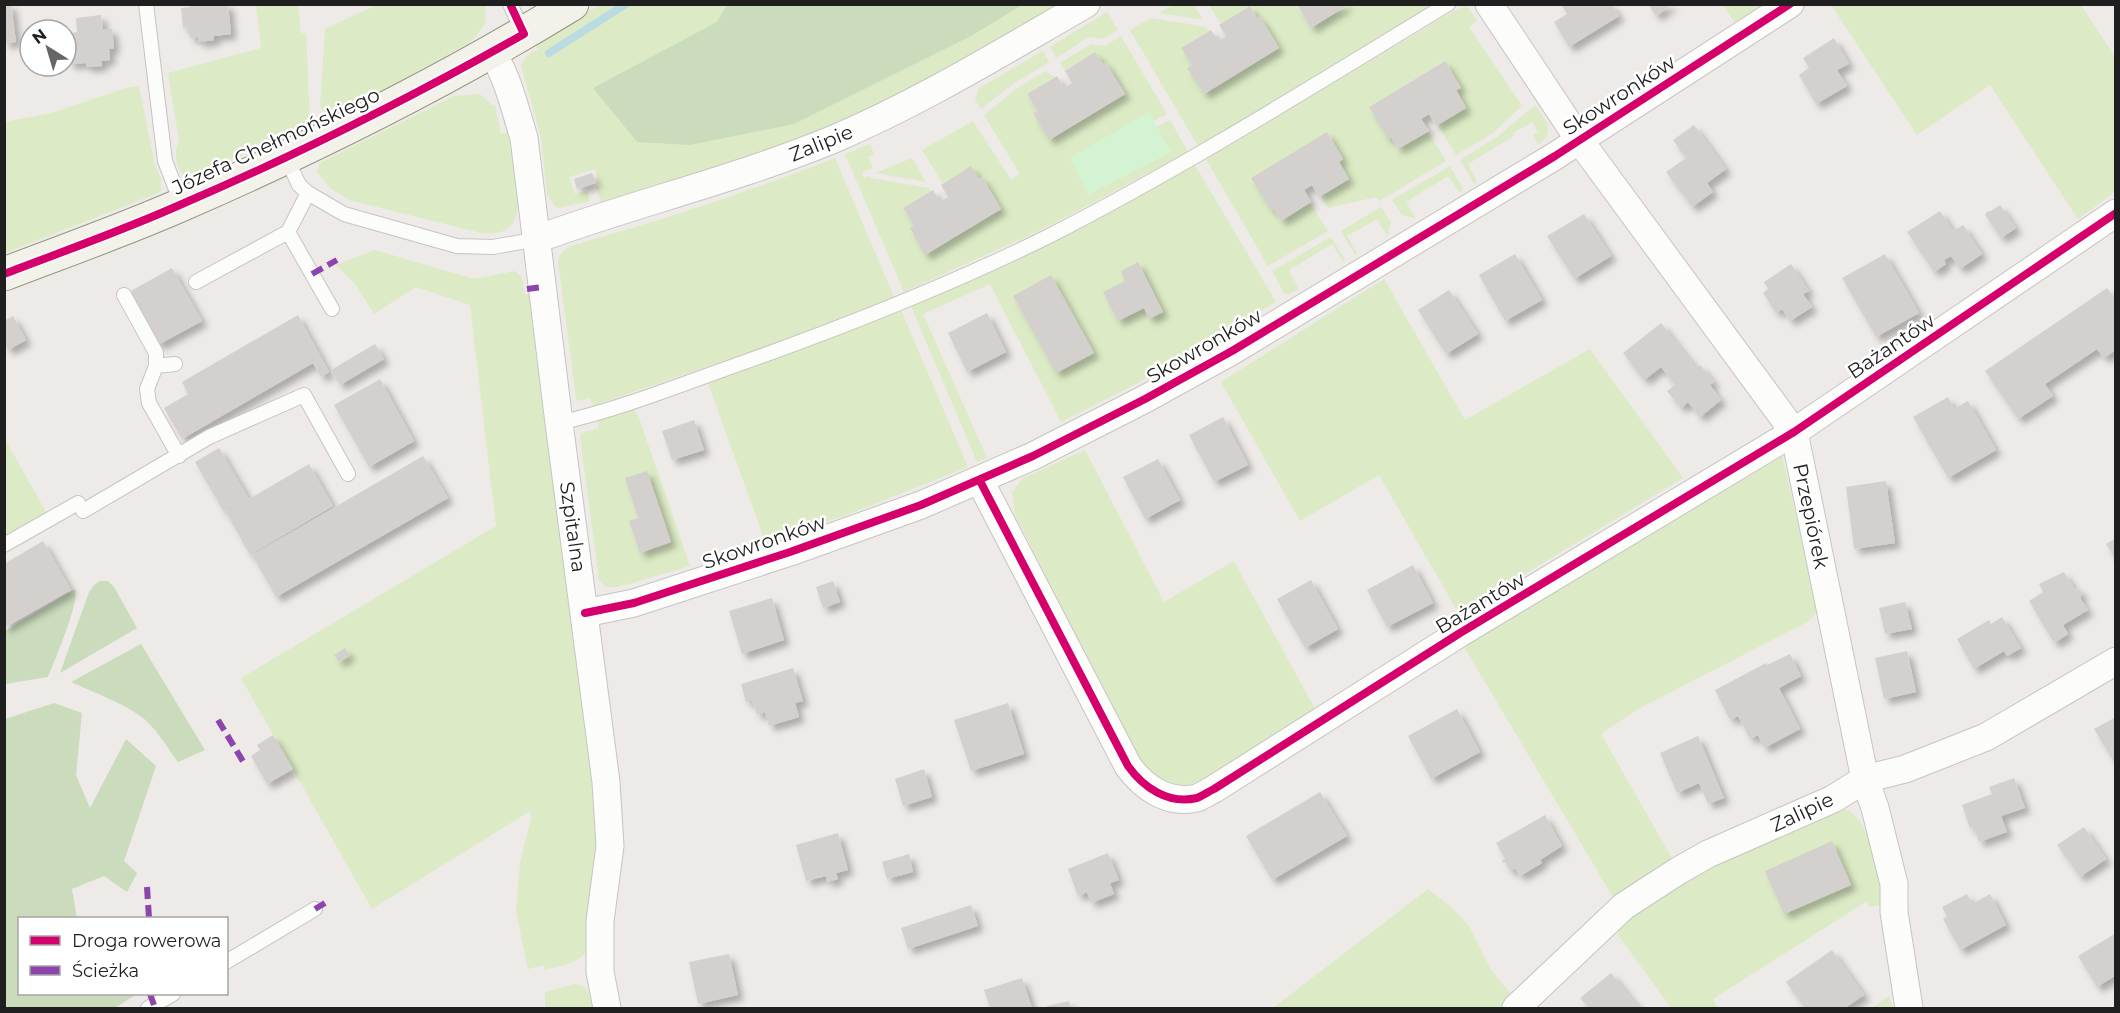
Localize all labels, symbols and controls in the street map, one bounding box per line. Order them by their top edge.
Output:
north arrow [18,18,78,78]
text: N [28,25,50,48]
street label: Skowronków [1558,50,1680,140]
street label: Józefa Chełmońskiego [168,82,384,200]
street label: Zalipie [786,119,856,167]
street label: Skowronków [1142,303,1266,389]
street label: Bażantów [1843,308,1940,384]
street label: Przepiórek [1788,461,1834,571]
street label: Szpitalna [555,480,591,574]
street label: Skowronków [699,510,829,574]
street label: Bażantów [1431,567,1529,639]
street label: Zalipie [1767,787,1837,837]
legend [18,917,228,995]
text: Droga rowerowa [72,930,221,952]
text: Ścieżka [72,960,139,982]

